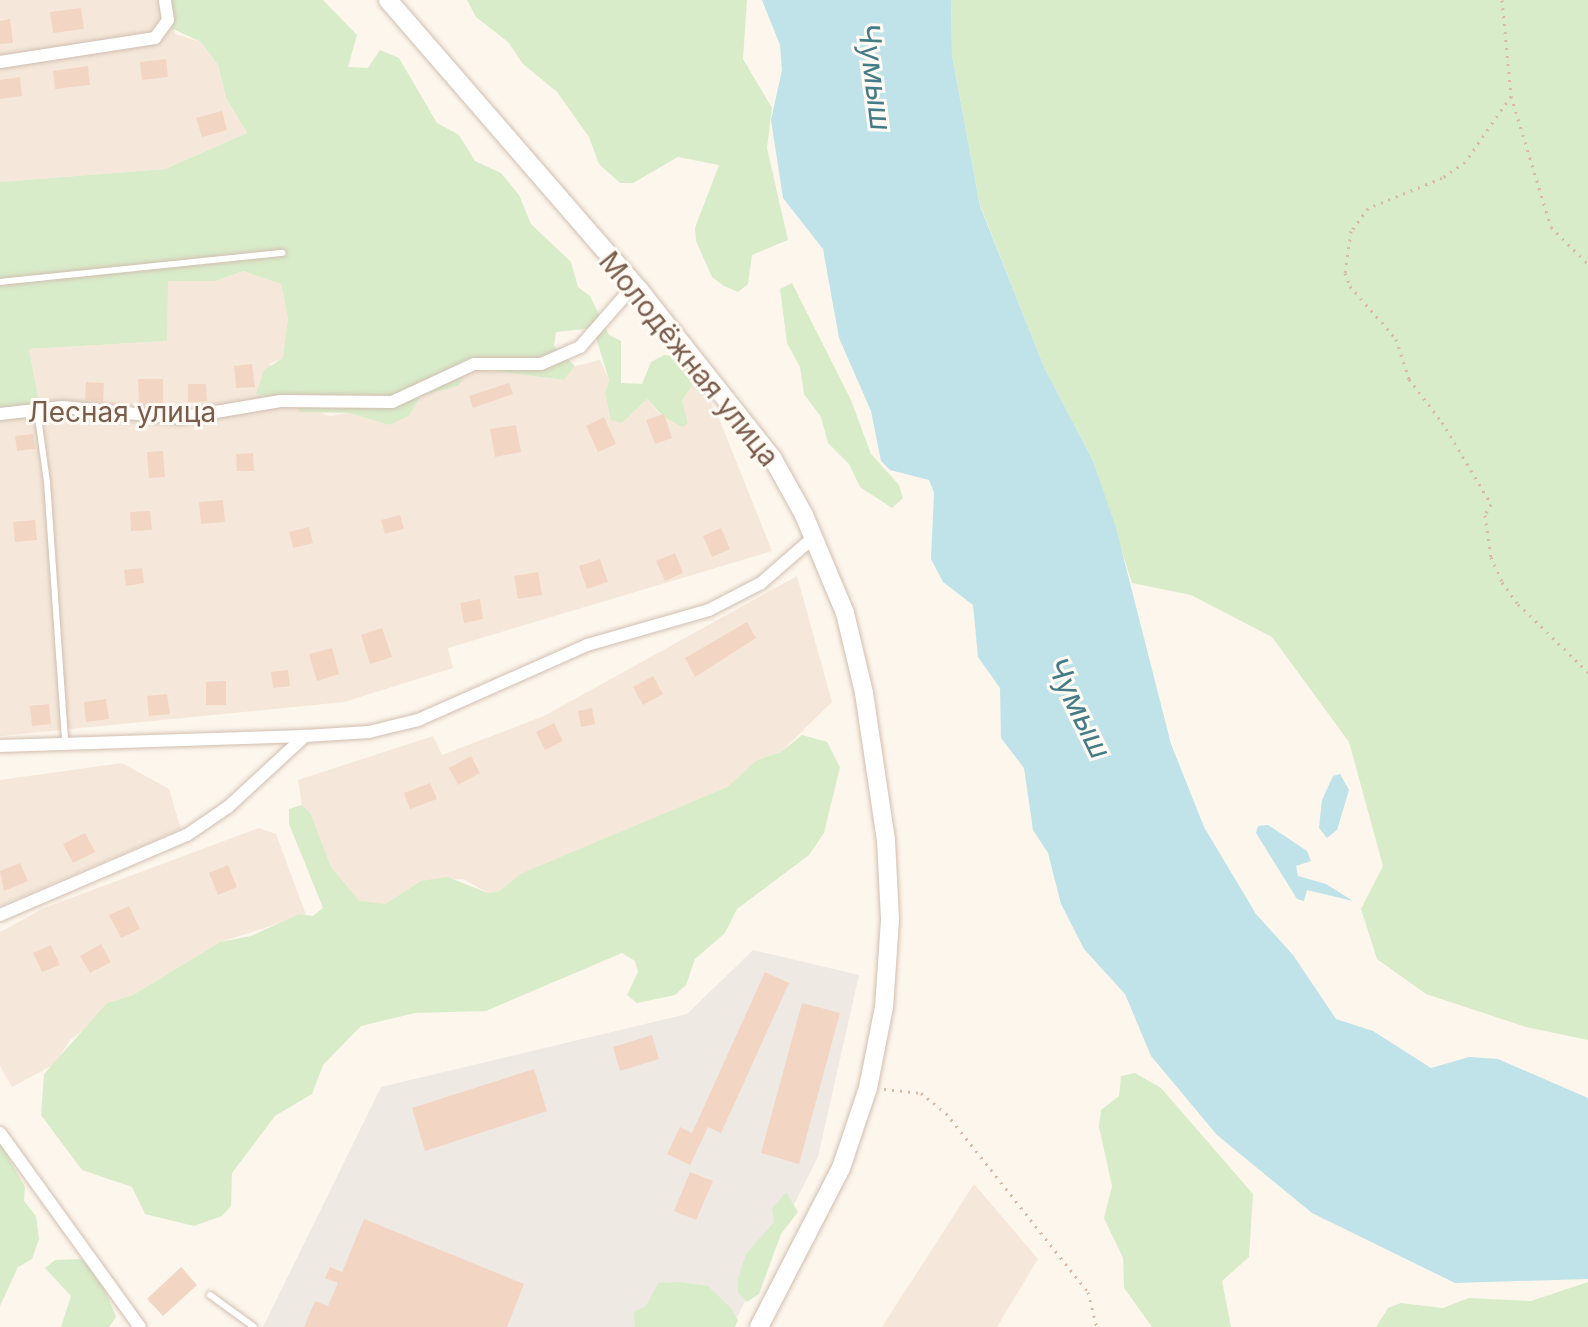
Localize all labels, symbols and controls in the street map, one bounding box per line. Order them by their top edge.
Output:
water label: Чумыш [851,21,899,133]
street label: Молодёжная улица [592,245,786,473]
street label: Лесная улица [28,395,216,429]
water label: Чумыш [1039,652,1119,764]

